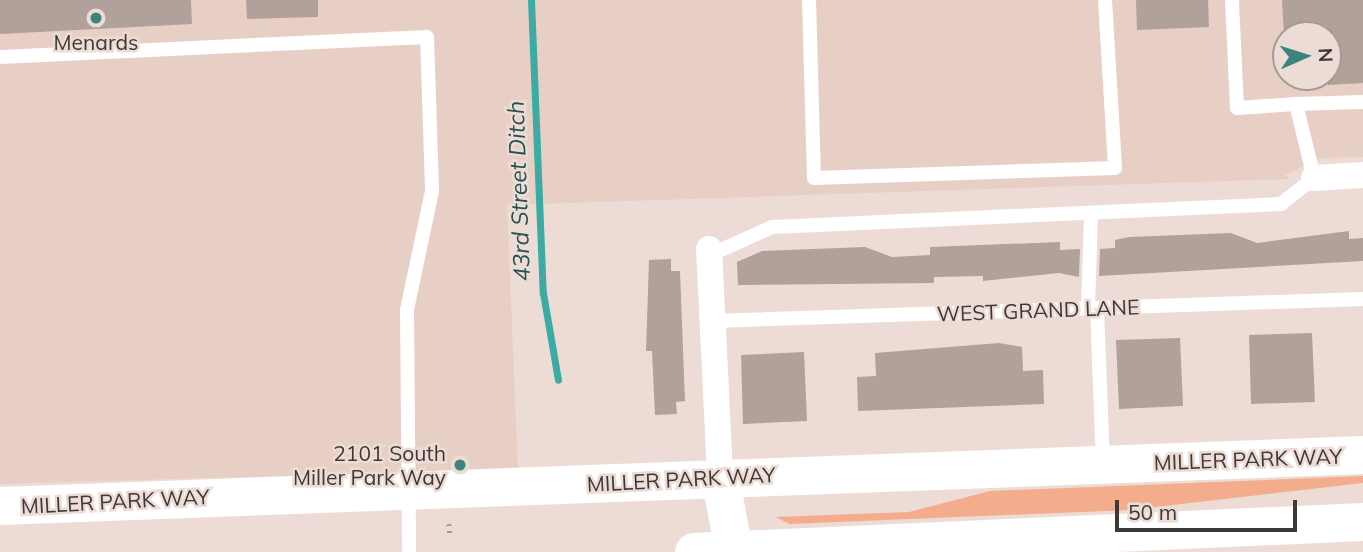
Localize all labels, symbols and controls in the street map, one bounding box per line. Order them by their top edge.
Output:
marker: Menards [88,10,104,26]
north arrow [1272,21,1342,91]
place label: Menards [54,29,138,55]
text: N [1314,47,1338,63]
water label: 43rd Street Ditch [502,100,536,282]
street label: WEST GRAND LANE [936,294,1140,326]
place label: 2101 South Miller Park Way [293,440,446,490]
street label: MILLER PARK WAY [1153,443,1343,475]
marker: 2101 South Miller Park Way [452,457,468,473]
street label: MILLER PARK WAY [586,461,776,497]
street label: MILLER PARK WAY [20,483,210,519]
scale bar [1118,486,1300,530]
text: 50 m [1128,499,1177,525]

